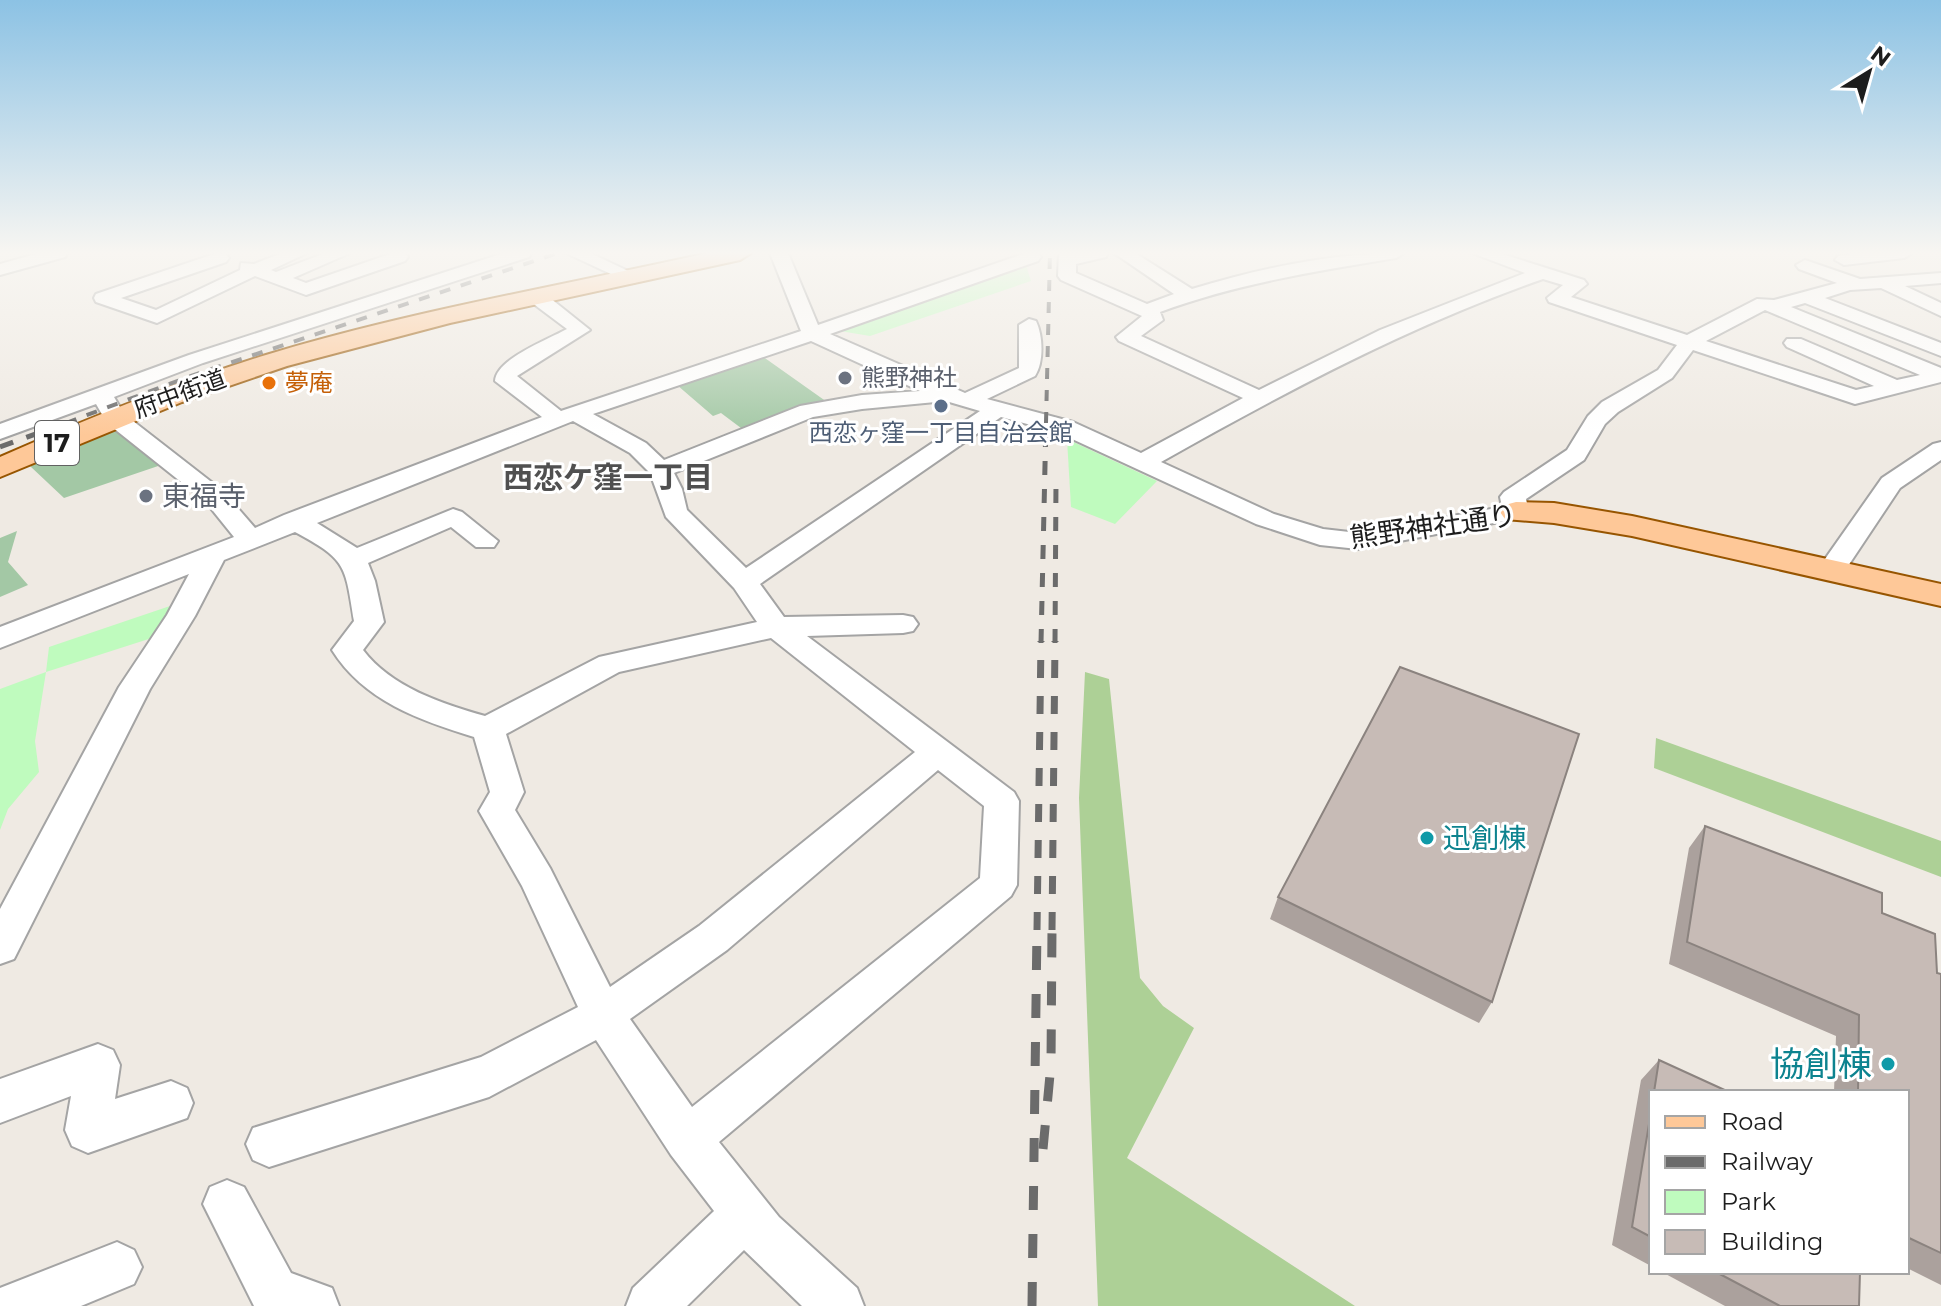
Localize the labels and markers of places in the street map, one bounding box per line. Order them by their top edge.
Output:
place label: 熊野神社 [861,363,957,392]
place label: 夢庵 [285,368,333,397]
marker: 熊野神社 [836,369,854,387]
marker: 夢庵 [260,374,278,392]
marker: 西恋ヶ窪一丁目自治会館 [932,397,950,415]
place label: 西恋ヶ窪一丁目自治会館 [809,418,1073,447]
place label: 東福寺 [162,479,246,513]
marker: 東福寺 [137,487,155,505]
place label: 迅創棟 [1443,821,1527,855]
marker: 迅創棟 [1418,829,1436,847]
place label: 協創棟 [1770,1043,1872,1085]
marker: 協創棟 [1879,1055,1897,1073]

